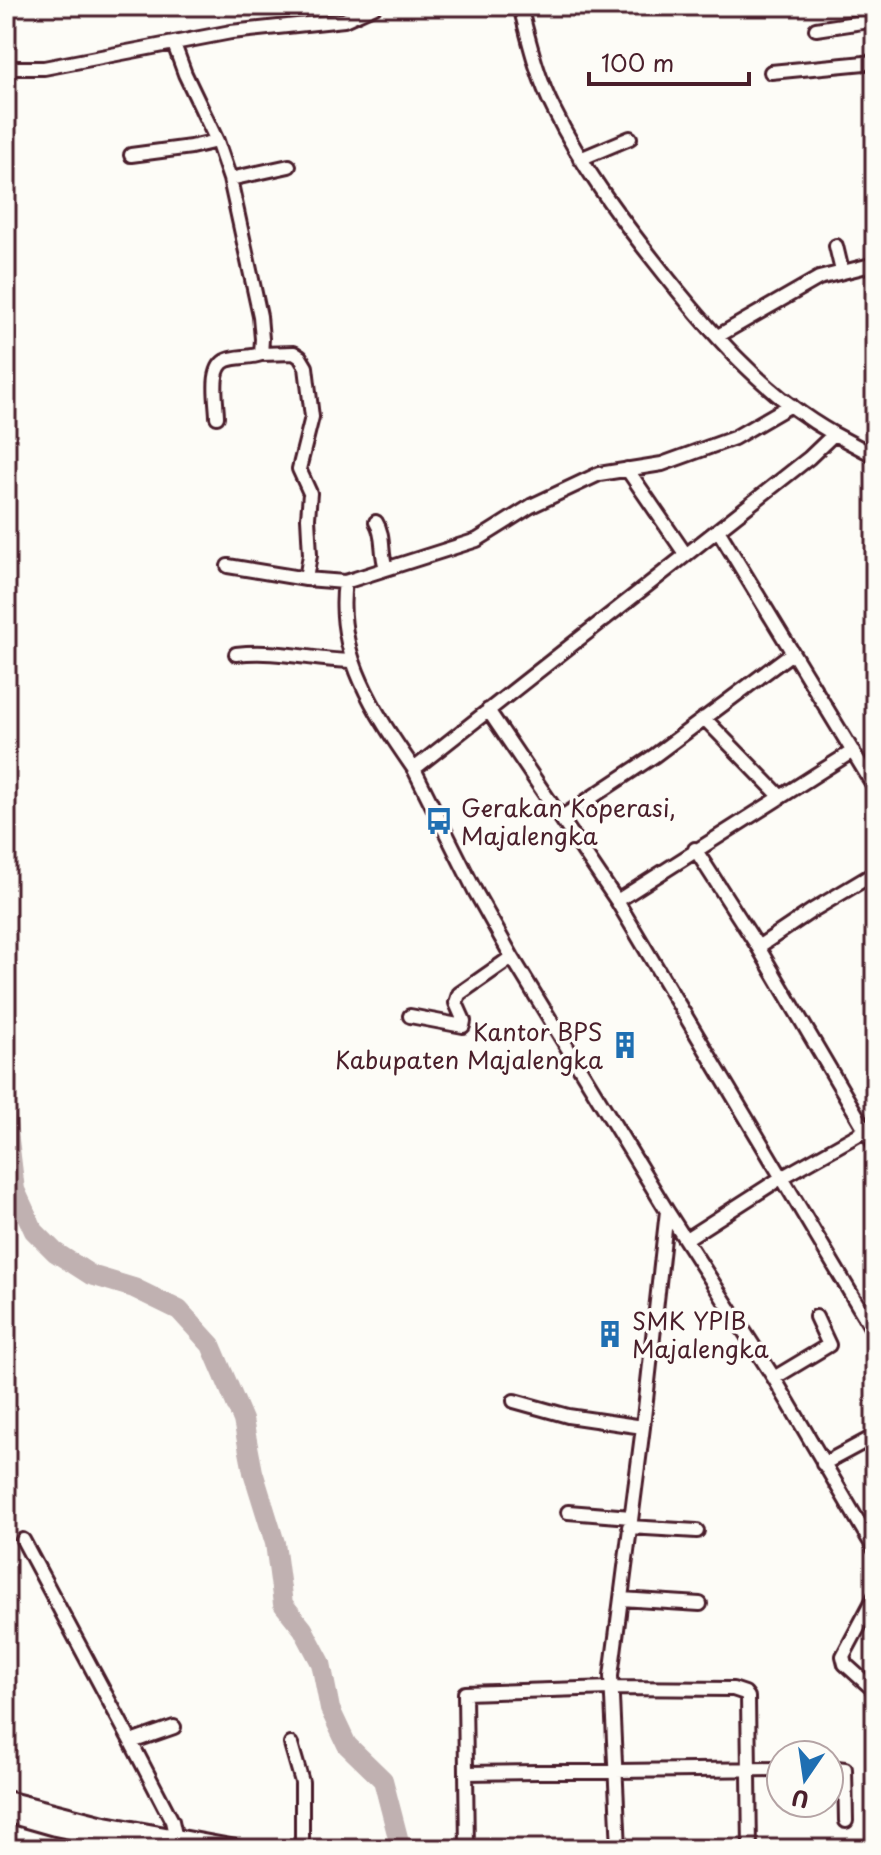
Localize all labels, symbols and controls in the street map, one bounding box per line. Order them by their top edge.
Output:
scale bar [589,36,749,86]
text: 100 m [601,44,674,80]
place label: Gerakan Koperasi, Majalengka [461,789,676,853]
bus stop icon: Gerakan Koperasi, Majalengka [424,806,454,836]
place label: Kantor BPS Kabupaten Majalengka [335,1013,603,1077]
building icon: Kantor BPS Kabupaten Majalengka [610,1030,640,1060]
place label: SMK YPIB Majalengka [632,1302,769,1366]
building icon: SMK YPIB Majalengka [595,1319,625,1349]
north arrow [765,1739,845,1819]
text: U [788,1782,812,1818]

